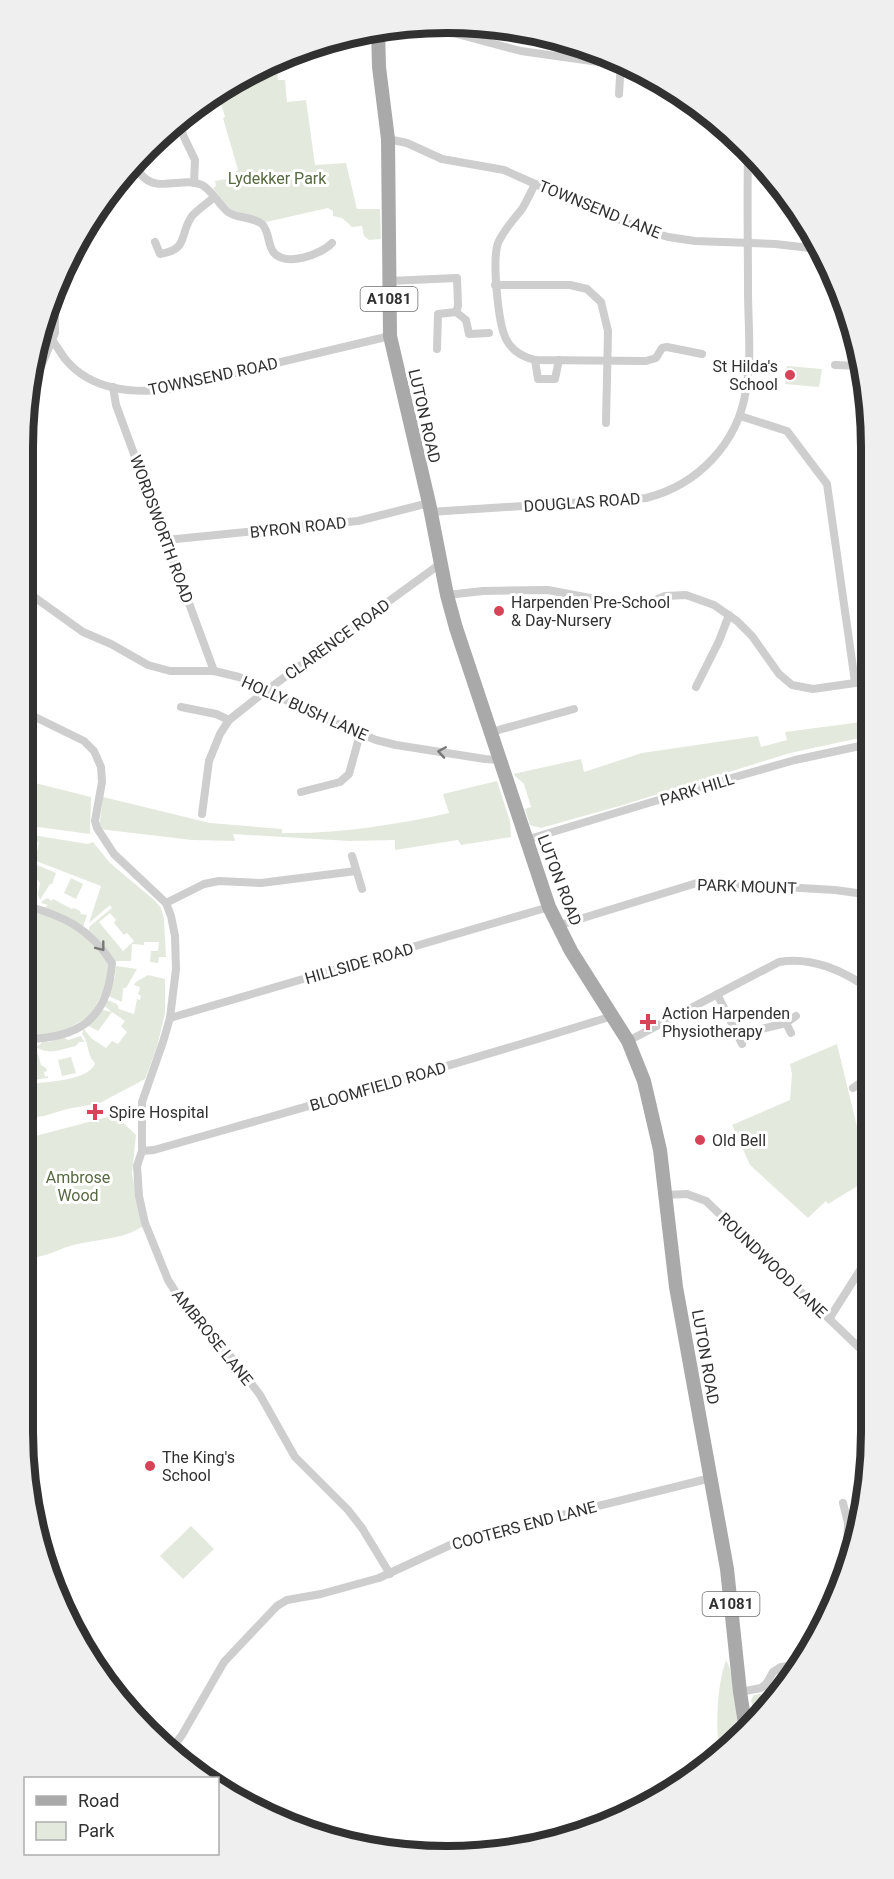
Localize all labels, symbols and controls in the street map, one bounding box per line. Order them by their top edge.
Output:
park label: Lydekker Park [228,169,327,188]
street label: TOWNSEND LANE [536,176,664,243]
road number: A1081 [360,287,418,311]
street label: TOWNSEND ROAD [147,353,280,400]
place label: St Hilda's School [712,357,778,394]
street label: LUTON ROAD [404,367,445,465]
marker: St Hilda's School [783,368,797,382]
street label: WORDSWORTH ROAD [126,453,197,606]
street label: DOUGLAS ROAD [523,489,641,516]
street label: BYRON ROAD [249,513,347,542]
place label: Harpenden Pre-School & Day-Nursery [511,593,670,630]
street label: CLARENCE ROAD [281,595,393,684]
marker: Harpenden Pre-School & Day-Nursery [492,604,506,618]
street label: HOLLY BUSH LANE [239,672,371,745]
one-way arrow [438,747,447,759]
street label: PARK HILL [658,769,737,810]
street label: LUTON ROAD [533,832,586,928]
street label: PARK MOUNT [697,875,797,898]
street label: HILLSIDE ROAD [303,939,416,988]
one-way arrow [94,941,105,952]
place label: Action Harpenden Physiotherapy [662,1004,790,1041]
marker: Action Harpenden Physiotherapy [639,1013,657,1031]
street label: BLOOMFIELD ROAD [308,1058,449,1115]
marker: Spire Hospital [86,1103,104,1121]
place label: Spire Hospital [109,1103,209,1122]
place label: Old Bell [712,1131,766,1150]
marker: Old Bell [693,1133,707,1147]
park label: Ambrose Wood [46,1168,110,1205]
street label: ROUNDWOOD LANE [714,1209,831,1322]
street label: AMBROSE LANE [168,1286,257,1389]
street label: LUTON ROAD [688,1308,723,1406]
place label: The King's School [162,1448,235,1485]
marker: The King's School [143,1459,157,1473]
street label: COOTERS END LANE [450,1497,598,1554]
road number: A1081 [702,1592,760,1616]
legend [24,1777,219,1855]
text: Road [78,1790,119,1811]
text: Park [78,1820,115,1841]

